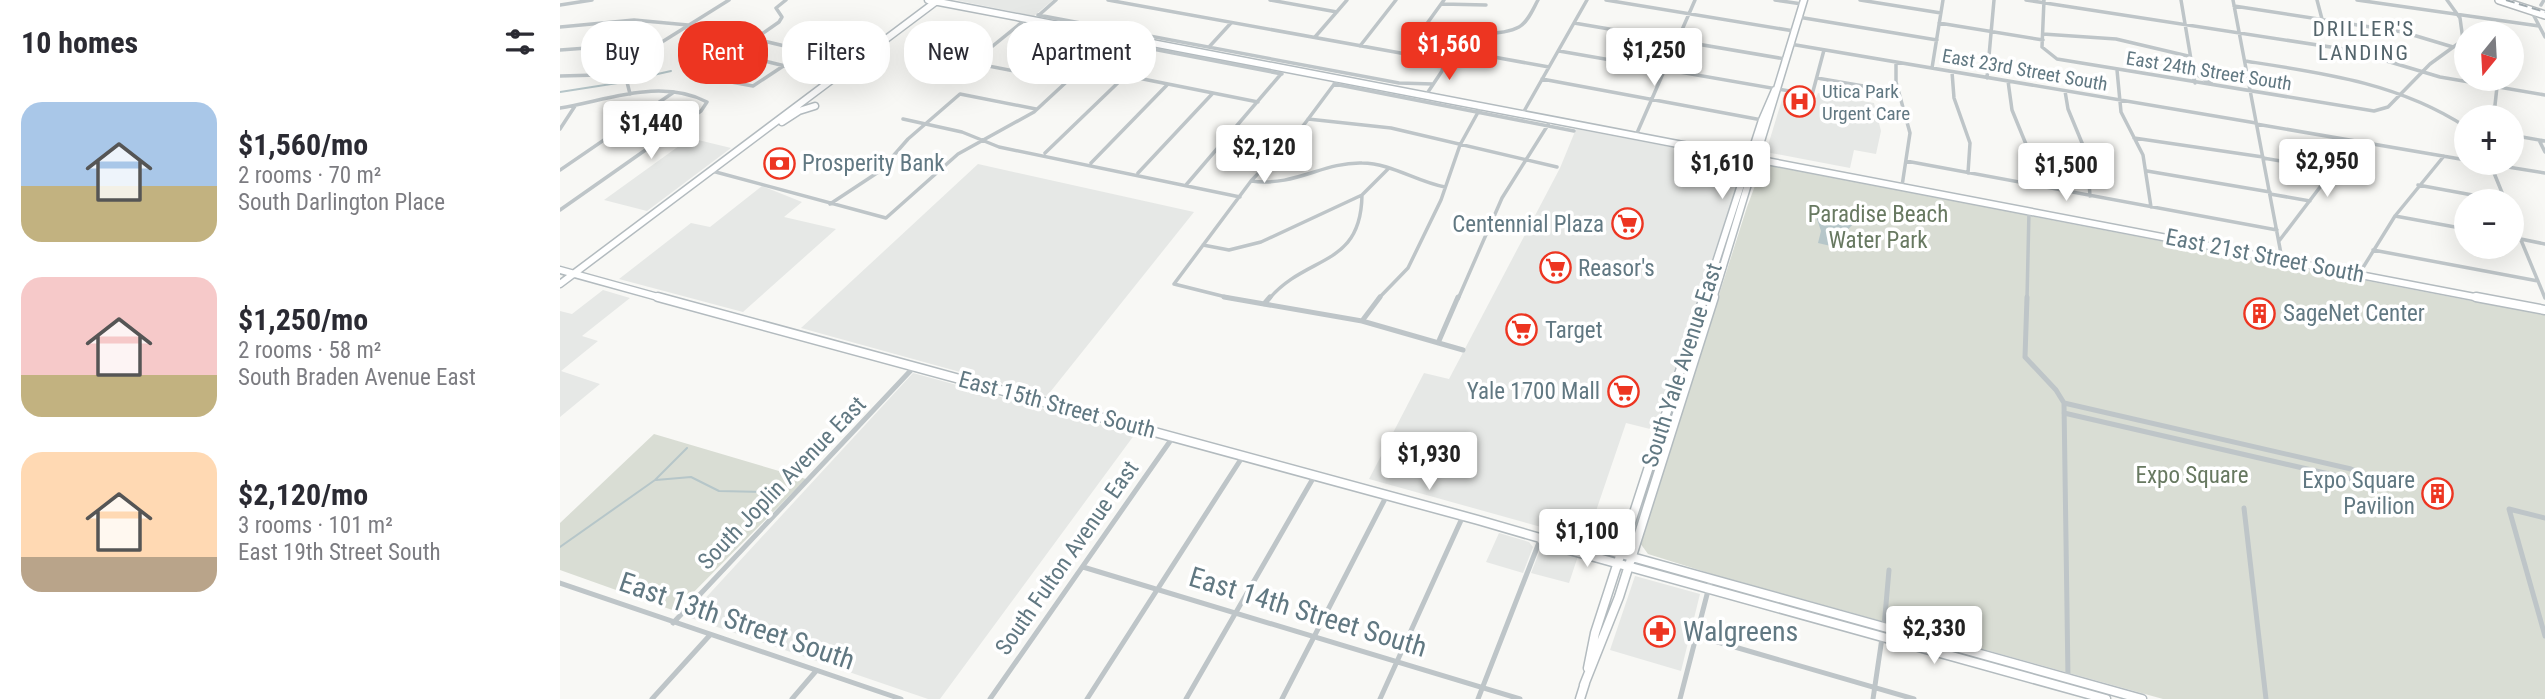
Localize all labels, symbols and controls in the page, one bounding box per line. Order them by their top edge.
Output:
district label: DRILLER'S LANDING [2313,17,2415,65]
chip: Buy [581,21,664,84]
chip: Rent [678,21,768,84]
chip: Filters [782,21,890,84]
chip: New [904,21,993,84]
chip: Apartment [1007,21,1156,84]
north arrow [2454,21,2524,91]
map controls [2454,21,2524,259]
pin: $1,560 [1392,22,1506,82]
icon: filters [501,23,539,61]
text: 10 homes [21,25,138,60]
pin: $1,250 [1597,28,1711,88]
text: $1,560 [1417,31,1481,58]
text: $1,250 [1622,37,1686,64]
street label: East 23rd Street South [1940,44,2110,96]
street label: East 24th Street South [2125,47,2293,95]
place label: Utica Park Urgent Care [1822,80,1910,125]
hospital icon: Utica Park Urgent Care [1782,85,1816,119]
pin: $1,440 [594,102,708,161]
button: + [2454,105,2524,175]
text: $1,440 [619,110,683,137]
pin: $2,120 [1207,125,1321,185]
text: $1,560/mo [238,127,368,162]
icon: home [77,130,161,214]
text: $2,120 [1232,134,1296,161]
pin: $2,950 [2270,140,2384,199]
pin: $1,610 [1665,142,1779,201]
pin: $1,500 [2009,144,2123,203]
bank icon: Prosperity Bank [762,146,796,180]
text: $2,950 [2295,148,2359,175]
place label: Prosperity Bank [802,150,945,177]
text: $1,610 [1690,150,1754,177]
text: $1,500 [2034,152,2098,179]
text: 2 rooms · 70 m² [238,162,381,189]
text: South Darlington Place [238,189,445,216]
button: − [2454,189,2524,259]
park label: Paradise Beach Water Park [1808,201,1948,254]
supermarket icon: Centennial Plaza [1610,207,1644,241]
place label: Centennial Plaza [1452,211,1604,238]
street label: East 21st Street South [2163,223,2367,289]
supermarket icon: Reasor's [1538,251,1572,285]
place label: Reasor's [1578,255,1655,282]
street label: South Yale Avenue East [1636,260,1728,470]
building icon: SageNet Center [2243,296,2277,330]
place label: SageNet Center [2283,300,2425,327]
text: $1,250/mo [238,302,368,337]
icon: home [77,305,161,389]
supermarket icon: Target [1505,313,1539,347]
place label: Target [1545,317,1602,344]
text: 2 rooms · 58 m² [238,337,381,364]
text: South Braden Avenue East [238,364,476,391]
street label: East 15th Street South [956,366,1158,444]
supermarket icon: Yale 1700 Mall [1606,374,1640,408]
place label: Yale 1700 Mall [1467,378,1600,405]
street label: South Joplin Avenue East [692,391,872,575]
pin: $1,930 [1372,433,1486,492]
text: $1,930 [1397,441,1461,468]
street label: South Fulton Avenue East [990,456,1144,660]
park label: Expo Square [2136,462,2248,489]
place label: Expo Square Pavilion [2302,467,2415,520]
building icon: Expo Square Pavilion [2421,476,2455,510]
text: $2,120/mo [238,477,368,512]
icon: home [77,480,161,564]
pin: $1,100 [1530,510,1644,569]
text: 3 rooms · 101 m² [238,512,393,539]
text: $1,100 [1555,518,1619,545]
text: East 19th Street South [238,539,441,566]
street label: East 14th Street South [1185,560,1431,664]
street label: East 13th Street South [615,565,859,677]
pin: $2,330 [1877,606,1991,666]
pharmacy icon: Walgreens [1643,614,1677,648]
place label: Walgreens [1683,615,1798,648]
text: $2,330 [1902,615,1966,642]

